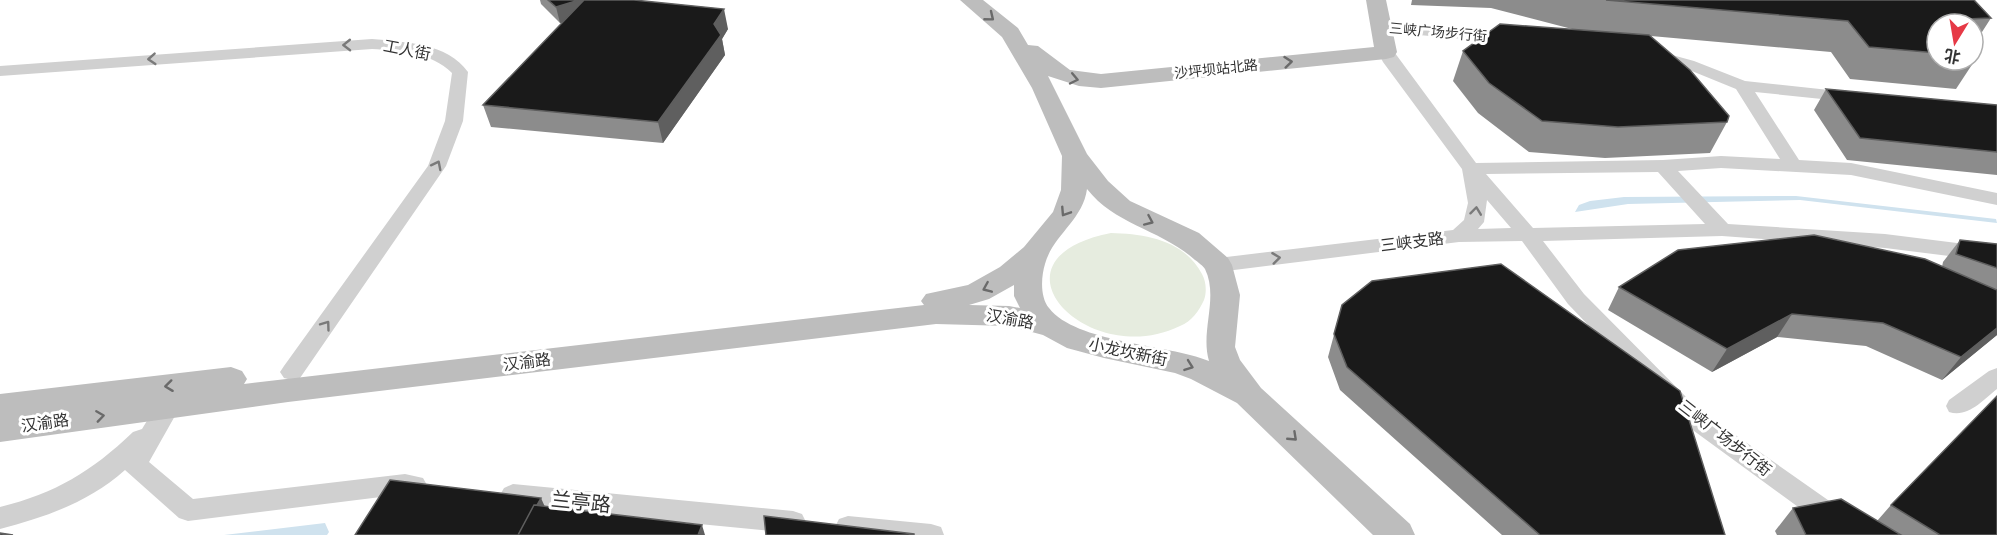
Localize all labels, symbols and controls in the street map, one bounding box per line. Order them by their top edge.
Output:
one-way arrow [983,9,994,20]
north arrow [1925,12,1985,72]
street label: 三峡广场步行街 [1388,20,1488,44]
street label: 工人街 [382,36,432,64]
one-way arrow [342,38,351,51]
text: 北 [1943,45,1962,67]
one-way arrow [148,52,157,65]
one-way arrow [1284,56,1293,69]
street label: 沙坪坝站北路 [1173,57,1259,81]
one-way arrow [1068,72,1078,85]
one-way arrow [430,160,441,171]
one-way arrow [1060,206,1072,216]
one-way arrow [1469,206,1482,216]
one-way arrow [1142,214,1153,226]
street label: 三峡支路 [1379,229,1445,255]
one-way arrow [1272,252,1281,264]
one-way arrow [983,281,994,293]
street label: 汉渝路 [985,305,1035,333]
one-way arrow [319,320,330,331]
street label: 小龙坎新街 [1087,334,1169,370]
street label: 汉渝路 [502,350,552,374]
one-way arrow [1183,359,1194,372]
one-way arrow [164,379,173,392]
street label: 三峡广场步行街 [1675,396,1775,480]
street label: 汉渝路 [20,410,70,436]
one-way arrow [95,410,104,423]
one-way arrow [1286,430,1296,441]
street label: 兰亭路 [550,487,612,517]

